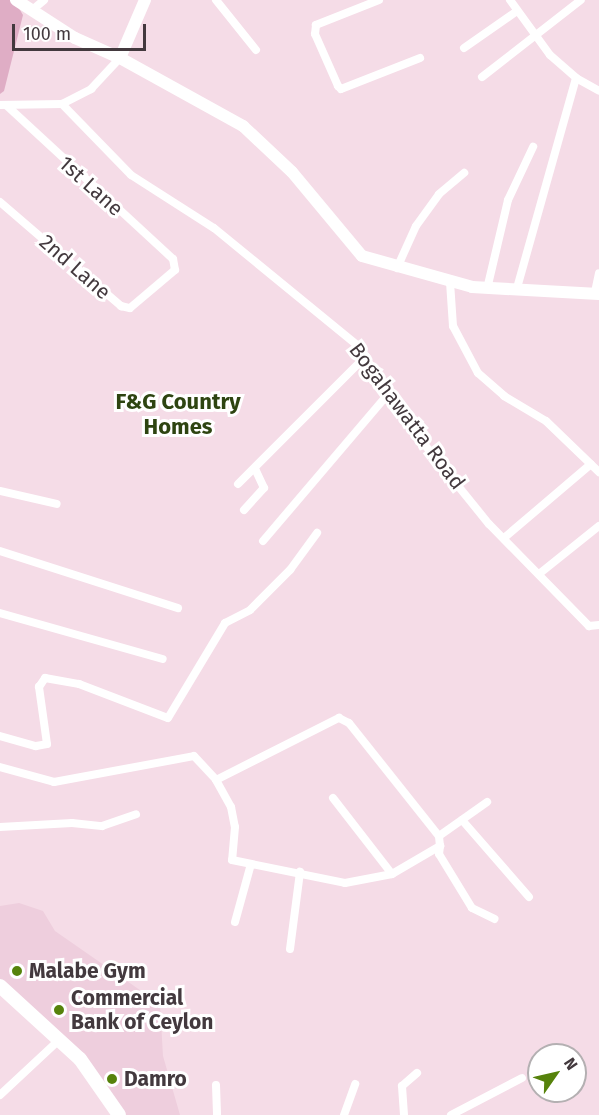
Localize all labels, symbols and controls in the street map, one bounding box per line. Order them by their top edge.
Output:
scale bar [15,12,148,50]
text: 100 m [23,23,71,45]
street label: 1st Lane [54,151,128,221]
street label: 2nd Lane [34,229,116,305]
street label: Bogahawatta Road [344,338,470,494]
district label: F&G Country Homes [115,388,241,440]
place label: Malabe Gym [29,958,146,984]
marker: Malabe Gym [10,964,24,978]
place label: Commercial Bank of Ceylon [71,985,213,1035]
marker: Commercial Bank of Ceylon [52,1003,66,1017]
north arrow [527,1043,587,1103]
text: N [560,1054,582,1073]
place label: Damro [124,1066,187,1092]
marker: Damro [105,1072,119,1086]

